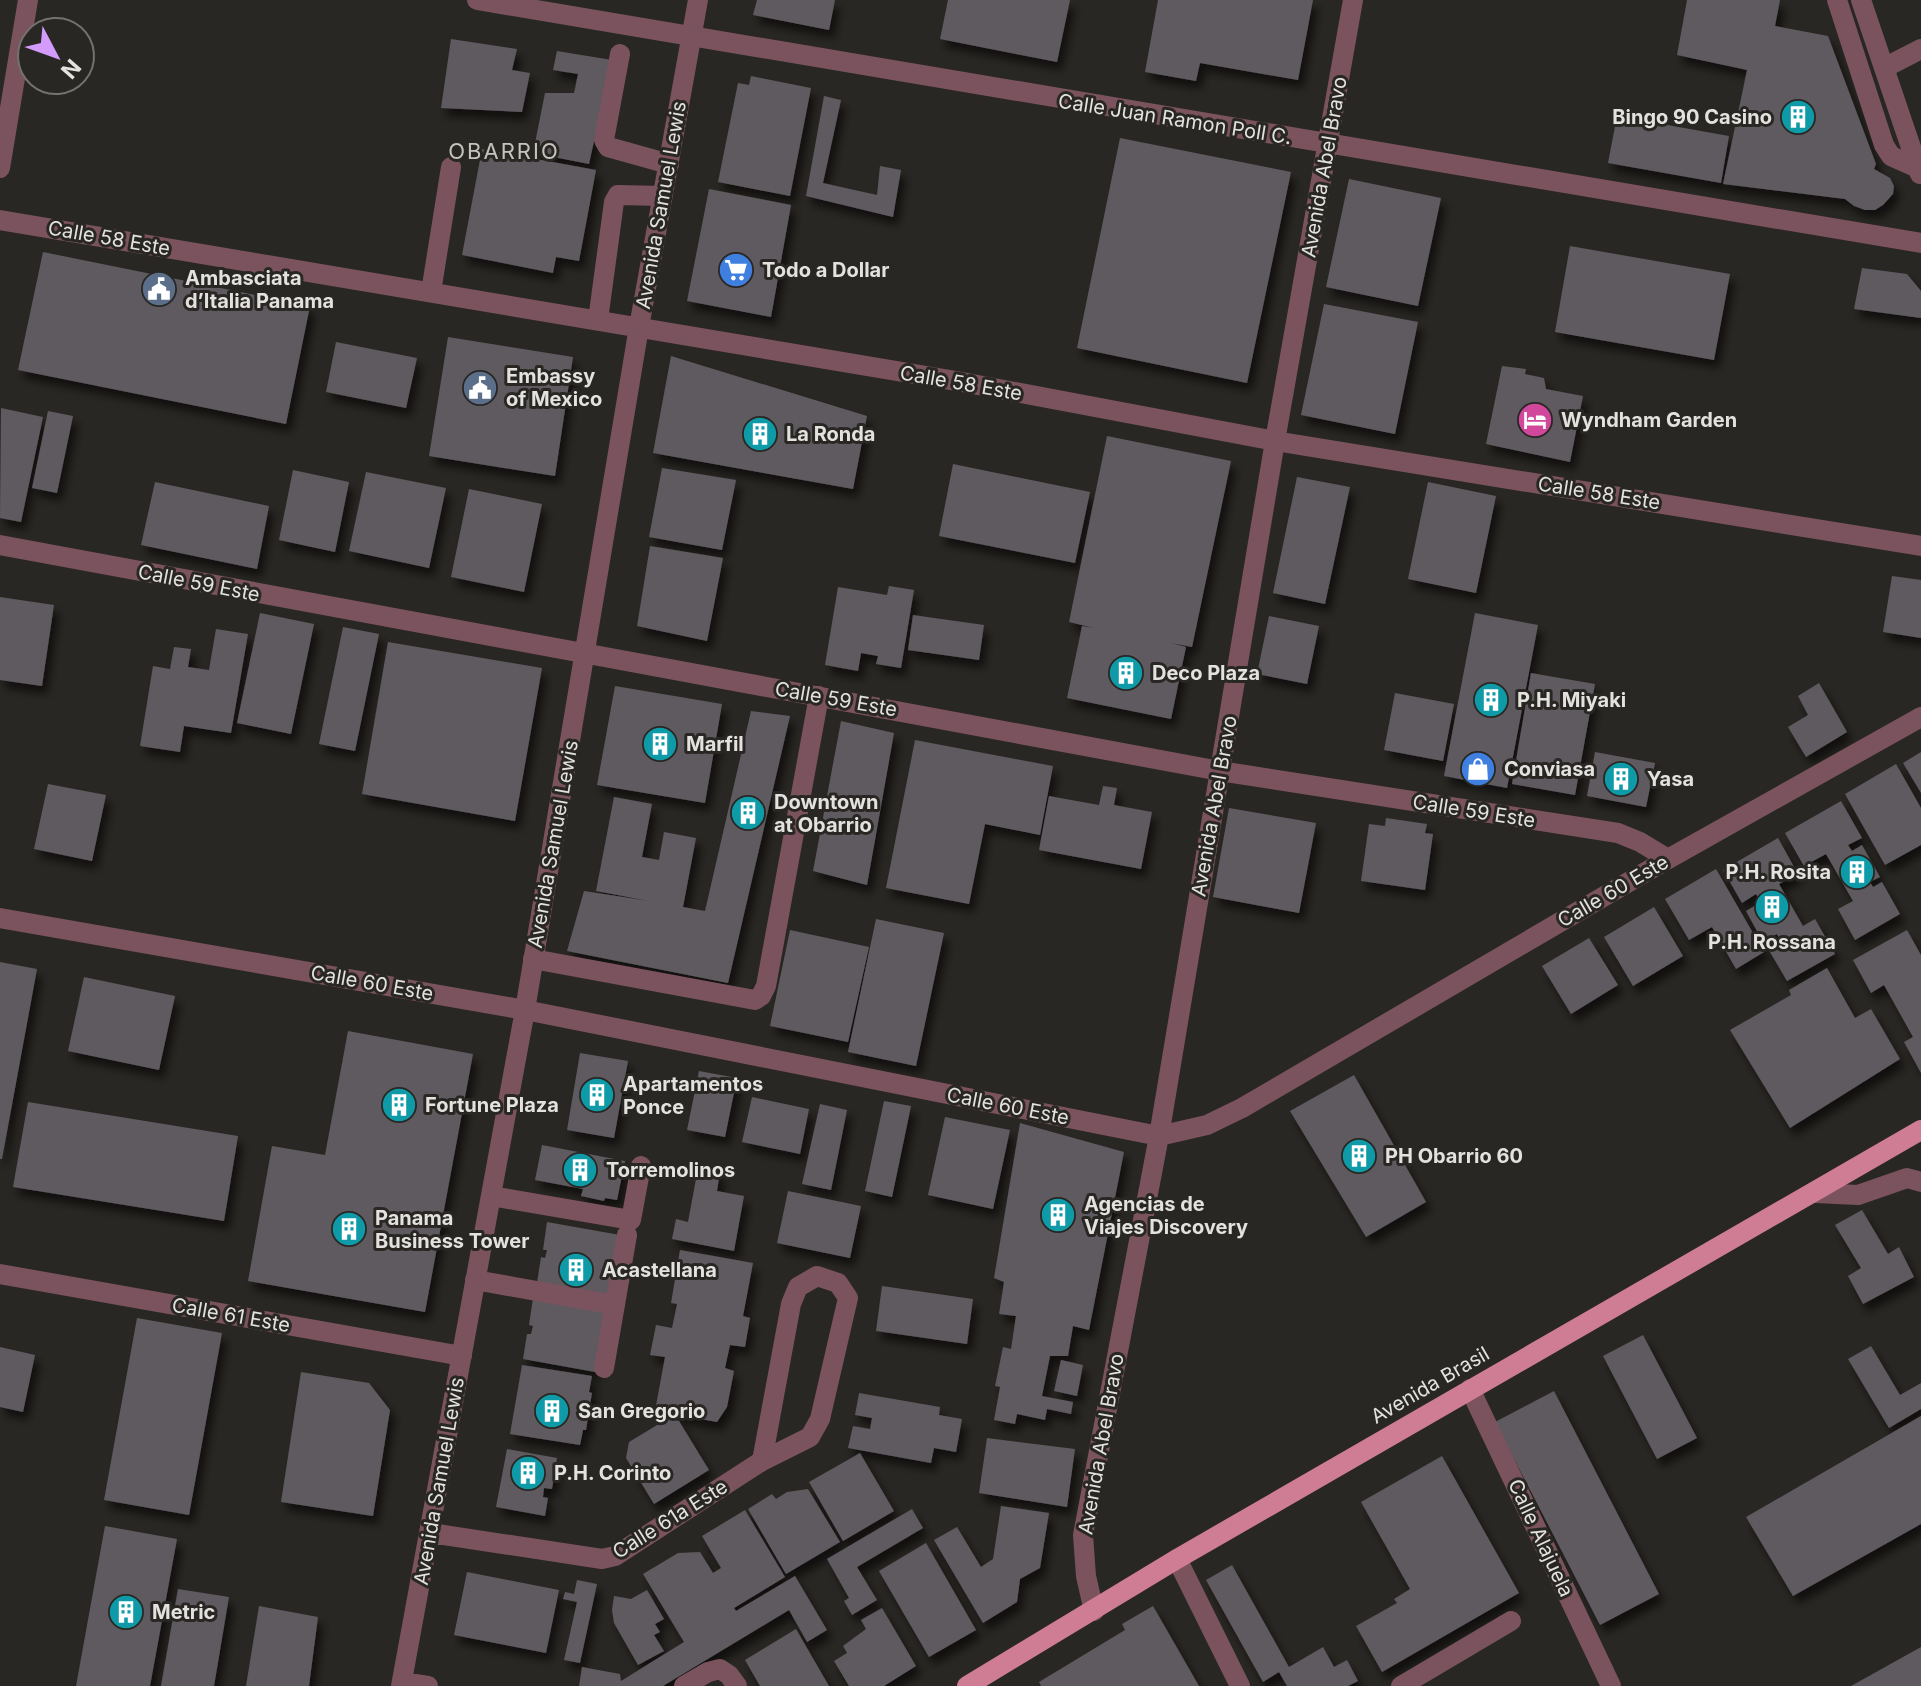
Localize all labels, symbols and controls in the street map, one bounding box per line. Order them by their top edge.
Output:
north arrow [16,16,96,96]
text: N [56,54,86,84]
street label: Avenida Abel Bravo [1296,75,1352,259]
street label: Calle Juan Ramon Poll C. [1057,89,1293,149]
building icon: Bingo 90 Casino [1779,98,1817,136]
street label: Avenida Samuel Lewis [631,99,691,311]
place label: Bingo 90 Casino [1612,105,1772,129]
district label: OBARRIO [448,138,560,164]
street label: Calle 58 Este [46,215,172,261]
supermarket icon: Todo a Dollar [717,251,755,289]
place label: Todo a Dollar [762,258,889,282]
place label: Ambasciata d’Italia Panama [185,266,334,313]
public building icon: Ambasciata d’Italia Panama [140,270,178,308]
street label: Calle 58 Este [898,360,1024,406]
place label: Embassy of Mexico [506,364,602,411]
public building icon: Embassy of Mexico [461,369,499,407]
hotel icon: Wyndham Garden [1516,401,1554,439]
place label: Wyndham Garden [1561,408,1737,432]
building icon: La Ronda [741,415,779,453]
place label: La Ronda [786,422,875,446]
street label: Calle 58 Este [1536,471,1662,515]
street label: Calle 59 Este [136,559,262,607]
building icon: Deco Plaza [1107,654,1145,692]
place label: Deco Plaza [1152,661,1260,685]
street label: Calle 59 Este [773,676,899,722]
building icon: P.H. Miyaki [1472,681,1510,719]
place label: P.H. Miyaki [1517,688,1626,712]
street label: Avenida Abel Bravo [1186,714,1242,898]
building icon: Marfil [641,725,679,763]
place label: Marfil [686,732,744,756]
street label: Avenida Samuel Lewis [523,738,583,950]
shop icon: Conviasa [1459,750,1497,788]
place label: Conviasa [1504,757,1595,781]
building icon: Yasa [1602,760,1640,798]
place label: Yasa [1647,767,1694,791]
street label: Calle 59 Este [1411,789,1537,833]
place label: Downtown at Obarrio [774,790,878,837]
building icon: Downtown at Obarrio [729,794,767,832]
street label: Calle 60 Este [1553,850,1673,932]
building icon: P.H. Rosita [1838,853,1876,891]
place label: P.H. Rosita [1725,860,1831,884]
building icon: P.H. Rossana [1753,888,1791,926]
place label: P.H. Rossana [1708,930,1836,954]
street label: Calle 60 Este [309,960,435,1006]
place label: Apartamentos Ponce [623,1072,763,1119]
building icon: Apartamentos Ponce [578,1076,616,1114]
street label: Calle 60 Este [945,1082,1071,1130]
building icon: Fortune Plaza [380,1086,418,1124]
place label: Fortune Plaza [425,1093,559,1117]
building icon: PH Obarrio 60 [1340,1137,1378,1175]
place label: PH Obarrio 60 [1385,1144,1523,1168]
building icon: Torremolinos [561,1151,599,1189]
place label: Torremolinos [606,1158,735,1182]
place label: Agencias de Viajes Discovery [1084,1192,1248,1239]
building icon: Agencias de Viajes Discovery [1039,1196,1077,1234]
place label: Panama Business Tower [375,1206,529,1253]
building icon: Panama Business Tower [330,1210,368,1248]
building icon: Acastellana [557,1251,595,1289]
place label: Acastellana [602,1258,717,1282]
street label: Calle 61 Este [170,1293,292,1337]
street label: Avenida Brasil [1366,1341,1494,1429]
street label: Avenida Abel Bravo [1073,1352,1129,1536]
street label: Avenida Samuel Lewis [409,1375,469,1587]
building icon: San Gregorio [533,1392,571,1430]
place label: San Gregorio [578,1399,705,1423]
building icon: P.H. Corinto [509,1454,547,1492]
place label: P.H. Corinto [554,1461,671,1485]
street label: Calle 61a Este [608,1474,732,1564]
street label: Calle Alajuela [1503,1475,1579,1601]
building icon: Metric [107,1593,145,1631]
place label: Metric [152,1600,215,1624]

